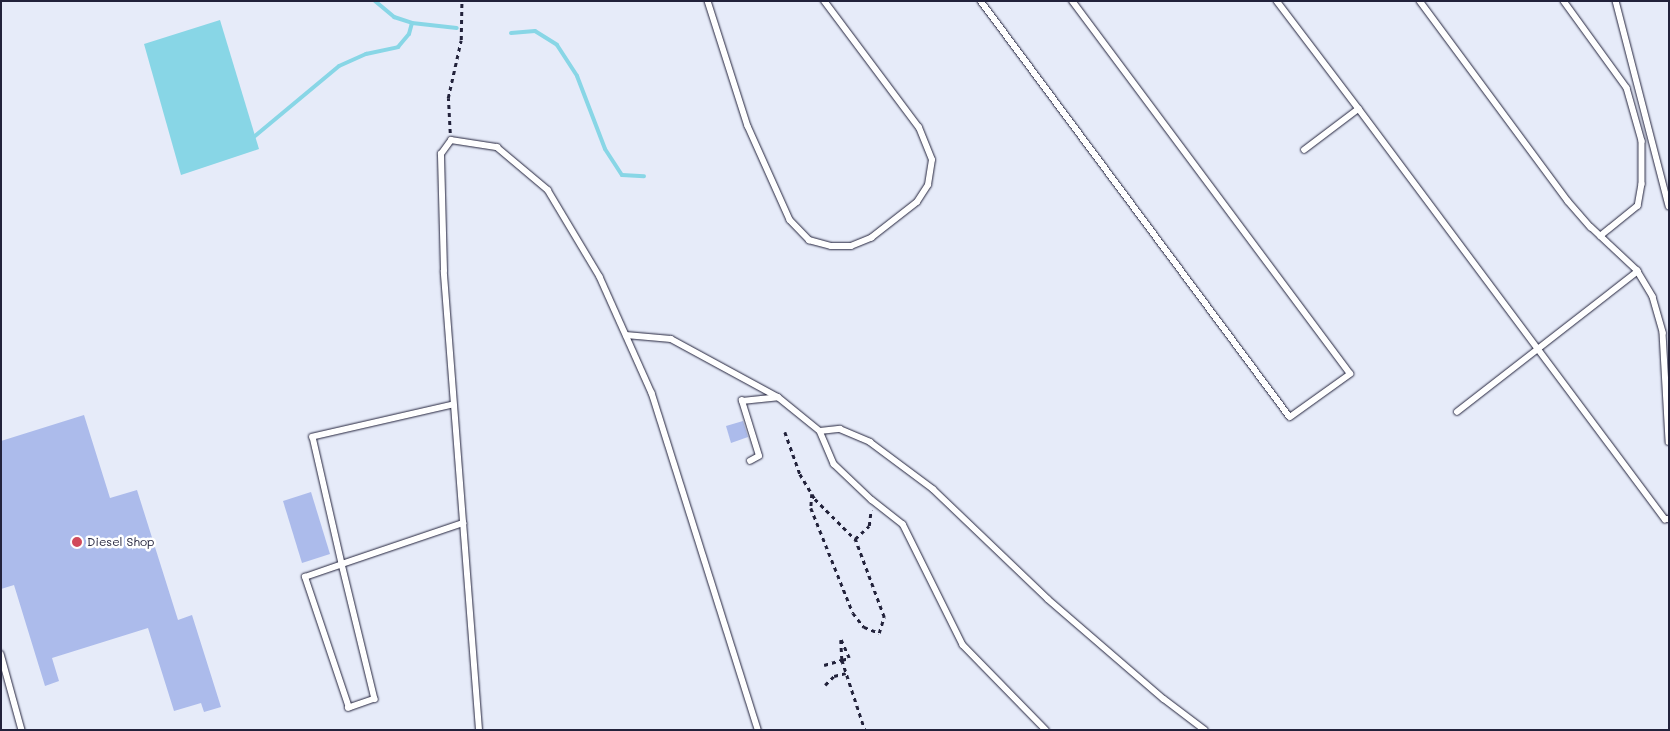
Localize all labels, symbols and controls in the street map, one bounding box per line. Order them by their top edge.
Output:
place label: Diesel Shop [87,535,154,549]
marker: Diesel Shop [71,536,83,548]

